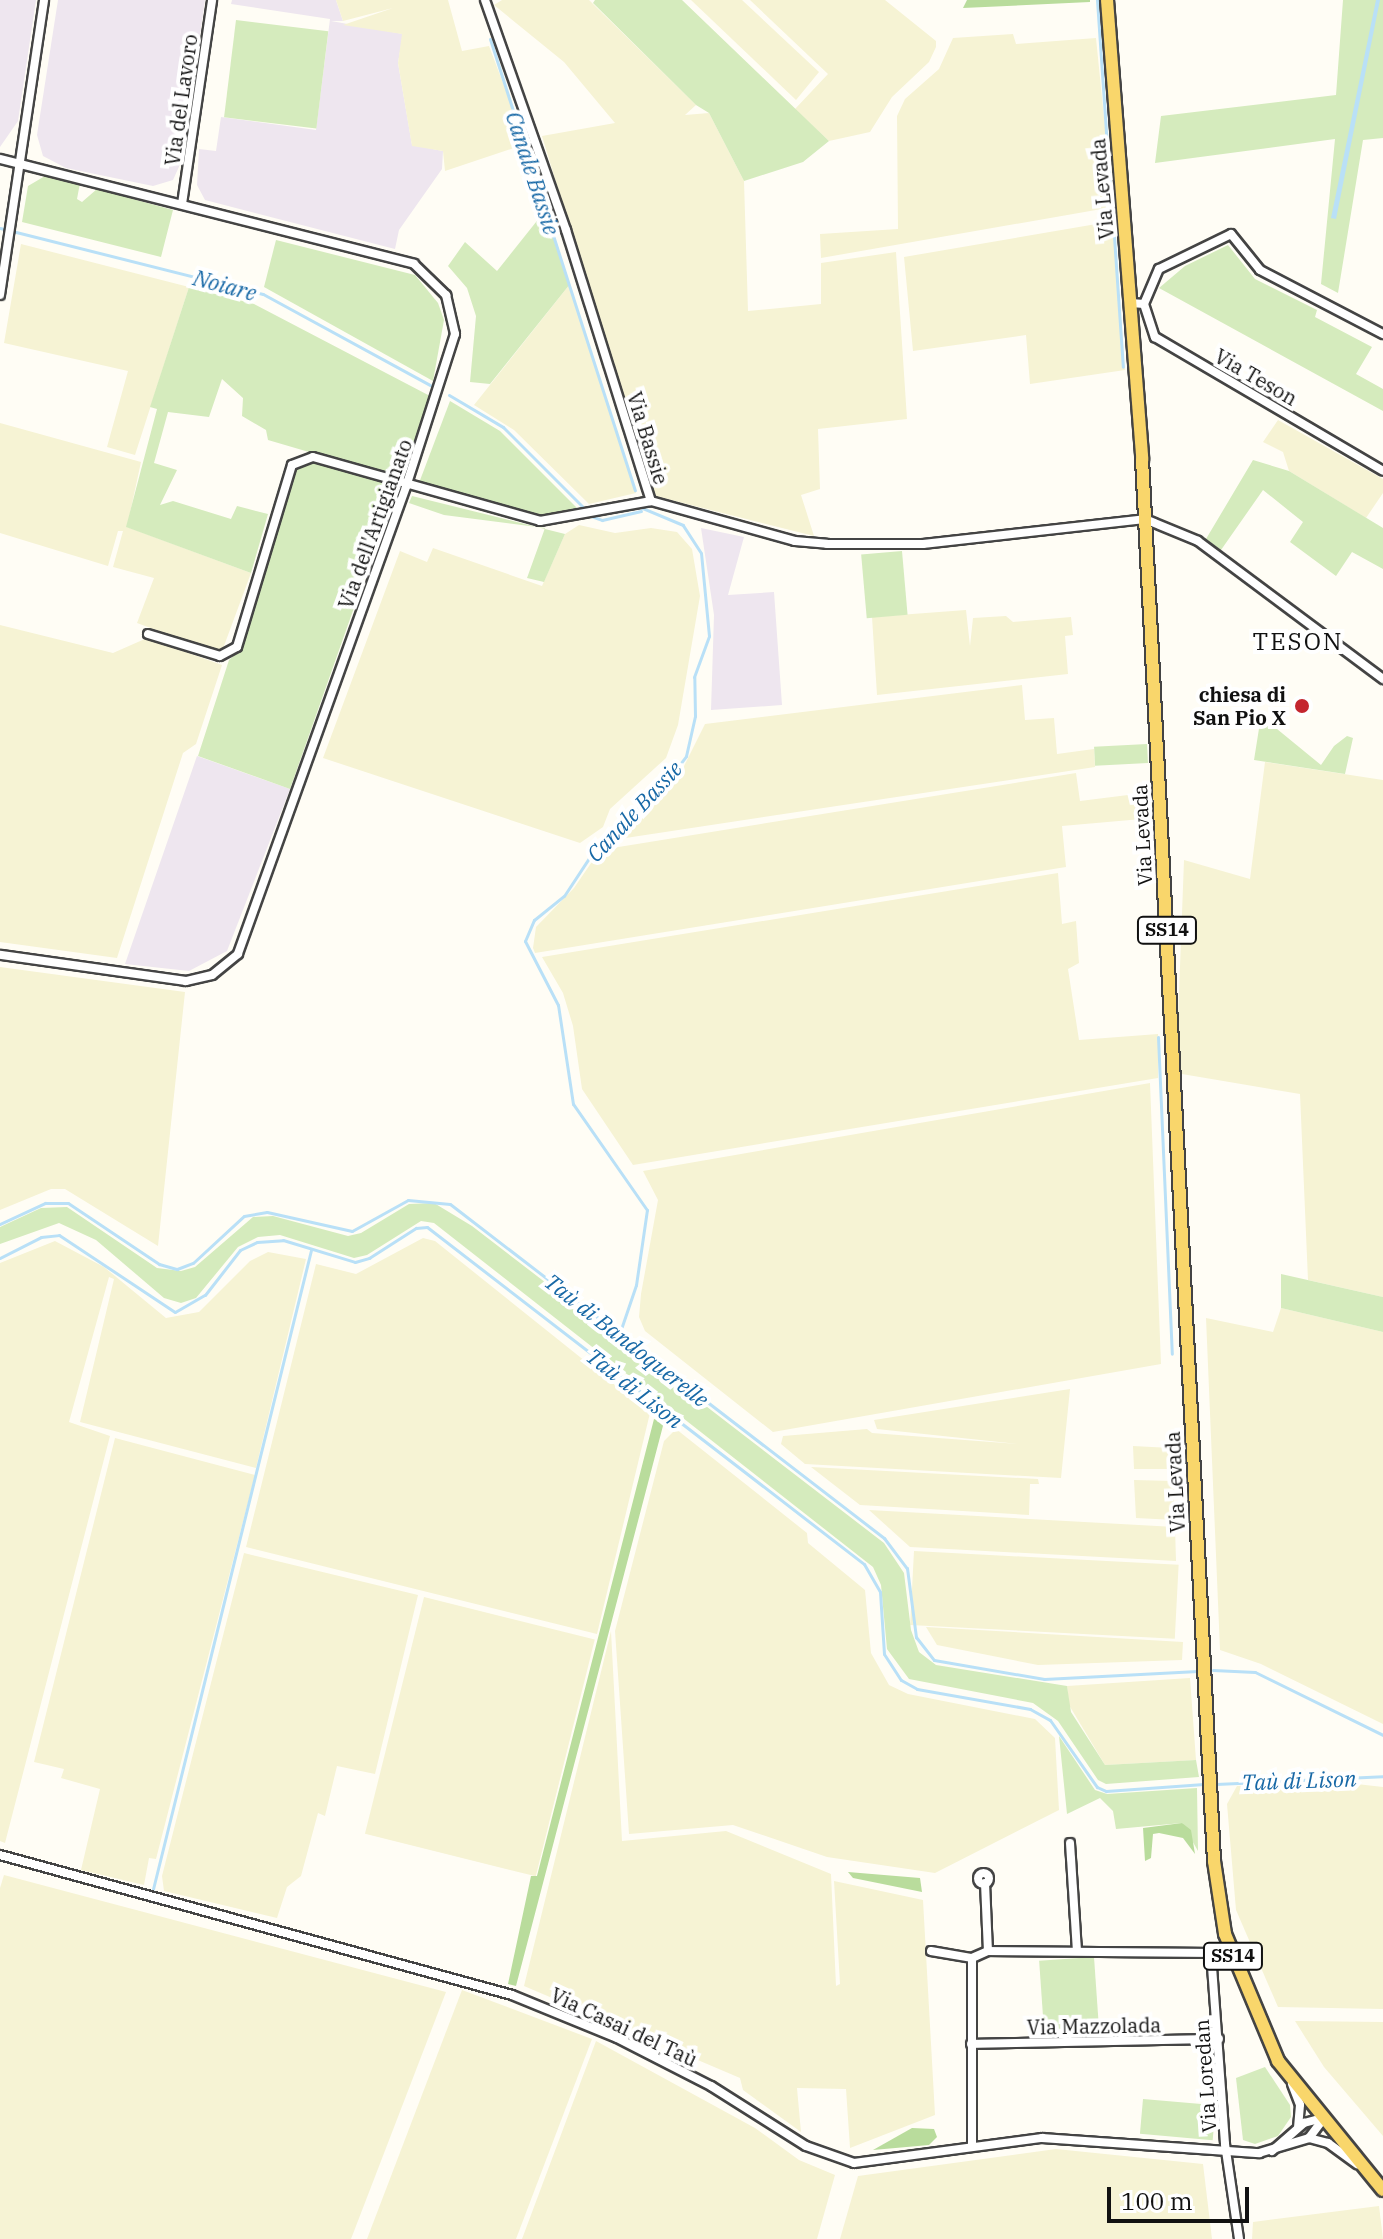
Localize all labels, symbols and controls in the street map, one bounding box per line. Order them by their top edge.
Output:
street label: Via del Lavoro [160,33,202,167]
water label: Canale Bassie [501,108,565,238]
street label: Via Levada [1086,137,1118,241]
water label: Noiare [191,264,259,306]
street label: Via Teson [1210,344,1302,410]
street label: Via Bassie [623,389,673,487]
street label: Via dell'Artigianato [333,436,417,612]
district label: TESON [1253,628,1343,656]
place label: chiesa di San Pio X [1193,682,1286,729]
marker: chiesa di San Pio X [1293,697,1311,715]
water label: Canale Bassie [581,755,687,867]
street label: Via Levada [1127,784,1157,886]
road number: SS14 [1135,916,1199,944]
water label: Taù di Bandoquerelle [540,1268,714,1412]
water label: Taù di Lison [582,1342,688,1434]
street label: Via Levada [1160,1431,1190,1533]
water label: Taù di Lison [1241,1765,1357,1795]
road number: SS14 [1201,1942,1265,1970]
street label: Via Casai del Taù [547,1983,701,2071]
street label: Via Mazzolada [1027,2013,1161,2039]
street label: Via Loredan [1189,2019,1221,2133]
scale bar [1111,2171,1253,2221]
text: 100 m [1121,2185,1193,2217]

